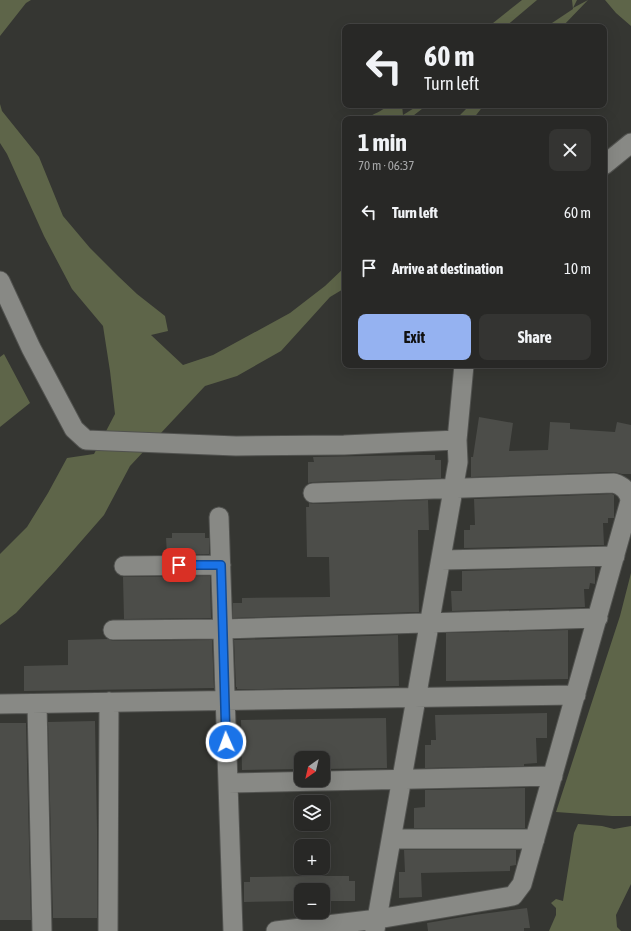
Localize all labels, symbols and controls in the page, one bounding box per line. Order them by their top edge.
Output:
icon: left [358,40,410,92]
text: 60 m [424,40,474,72]
text: Turn left [424,73,479,94]
text: 1 min [358,129,407,156]
button: close [549,129,591,171]
text: 70 m · 06:37 [358,158,414,173]
icon: left [358,201,380,223]
text: Turn left [392,204,438,221]
text: 60 m [564,204,591,221]
icon: arrive [358,257,380,279]
text: Arrive at destination [392,260,503,277]
text: 10 m [564,260,591,277]
button: Exit [358,314,471,360]
button: Share [479,314,591,360]
pin [162,548,196,582]
icon: arrive [168,554,190,576]
position arrow [205,721,247,763]
north arrow [294,751,330,787]
map controls [294,751,330,919]
button: layers [294,795,330,831]
button: + [294,839,330,875]
button: − [294,883,330,919]

